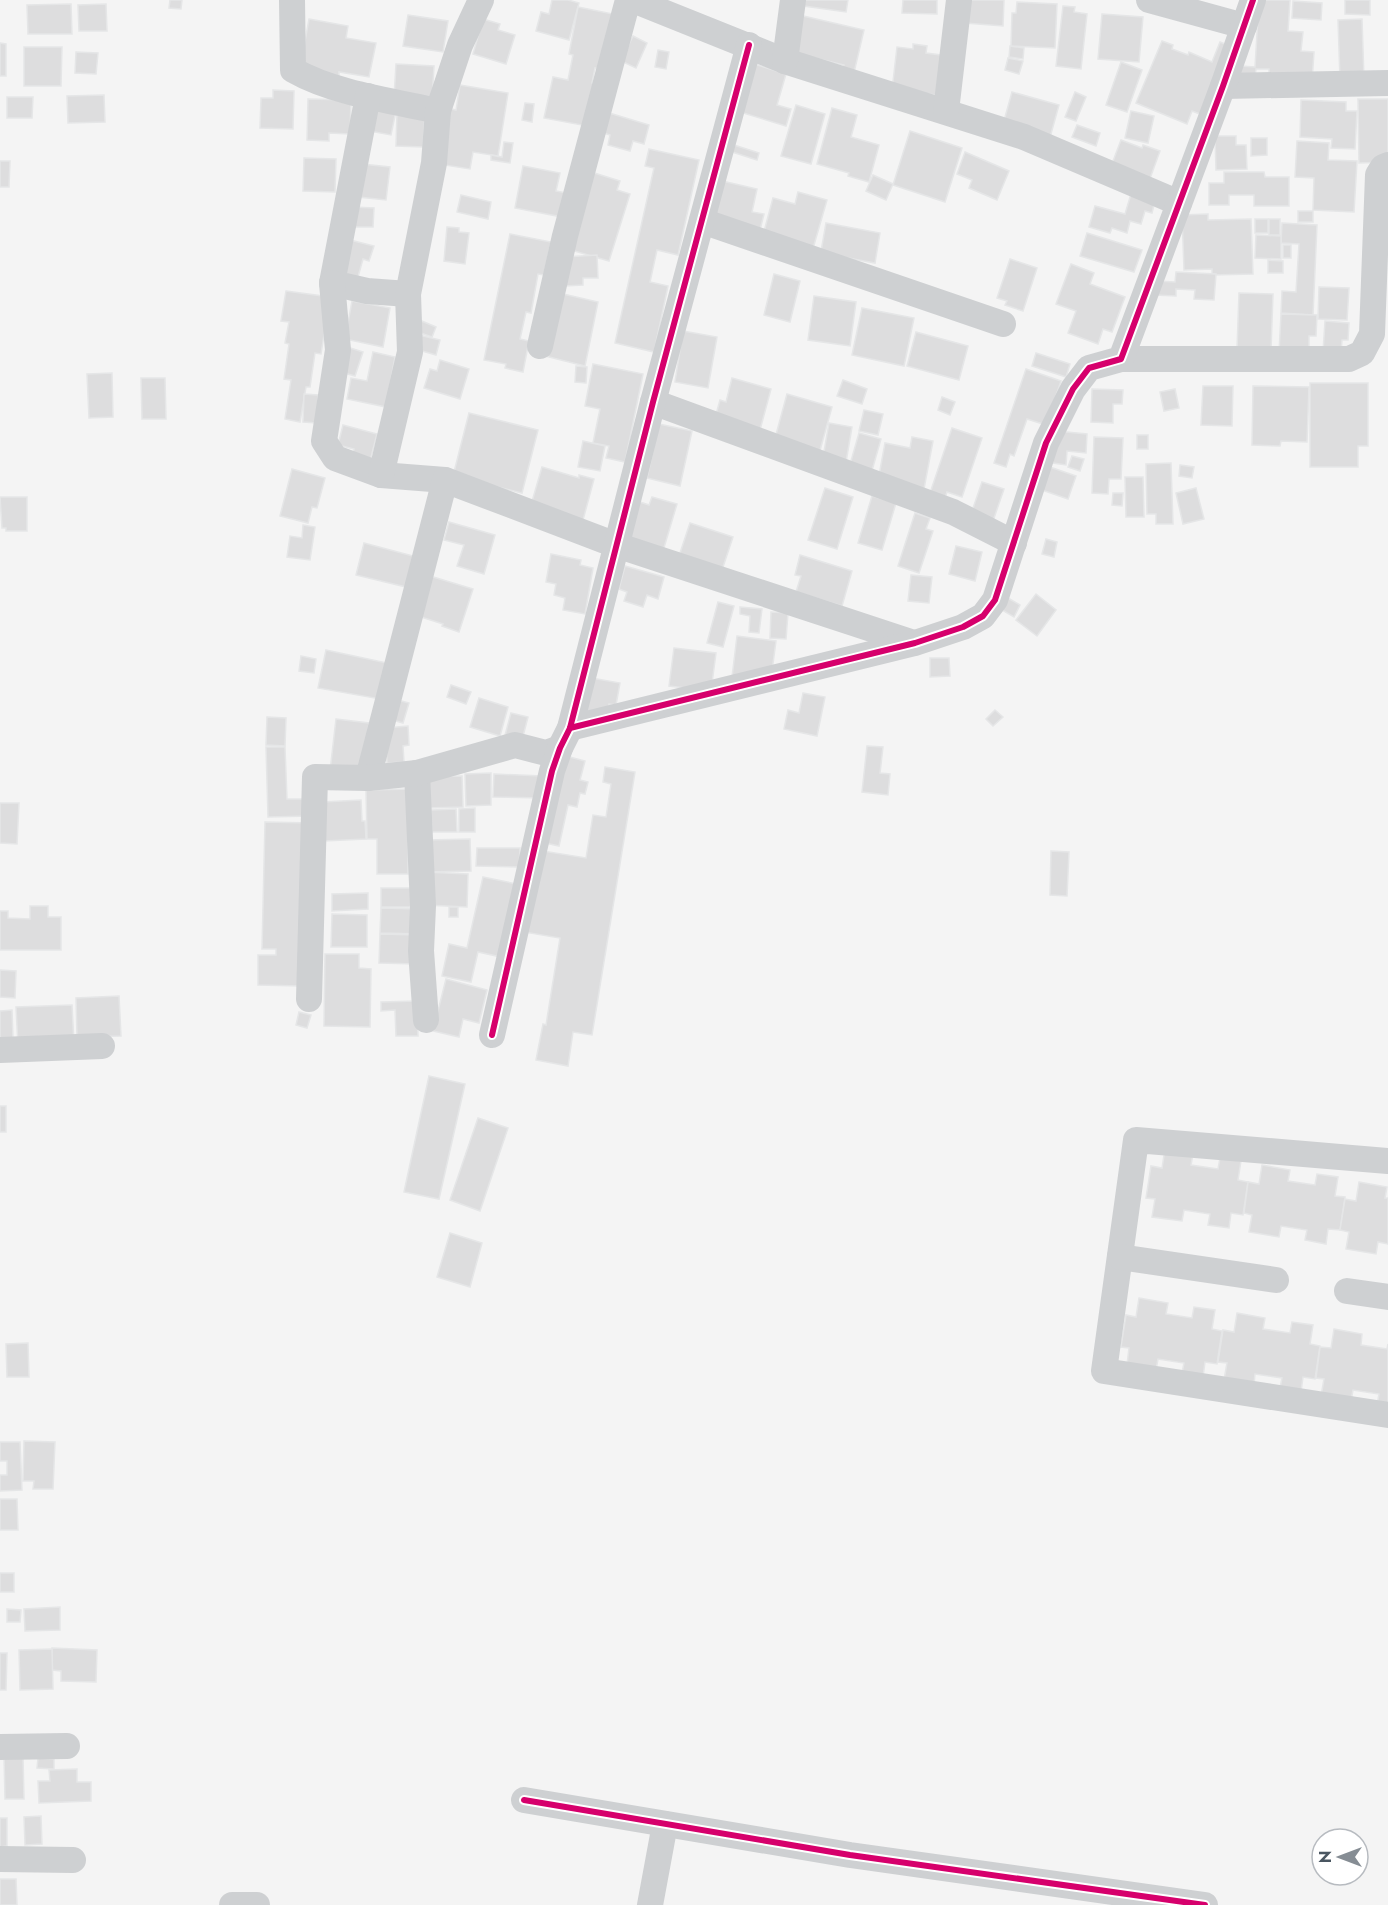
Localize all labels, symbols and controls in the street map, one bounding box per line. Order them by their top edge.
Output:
north arrow [1310,1827,1370,1887]
text: N [1314,1851,1337,1863]

